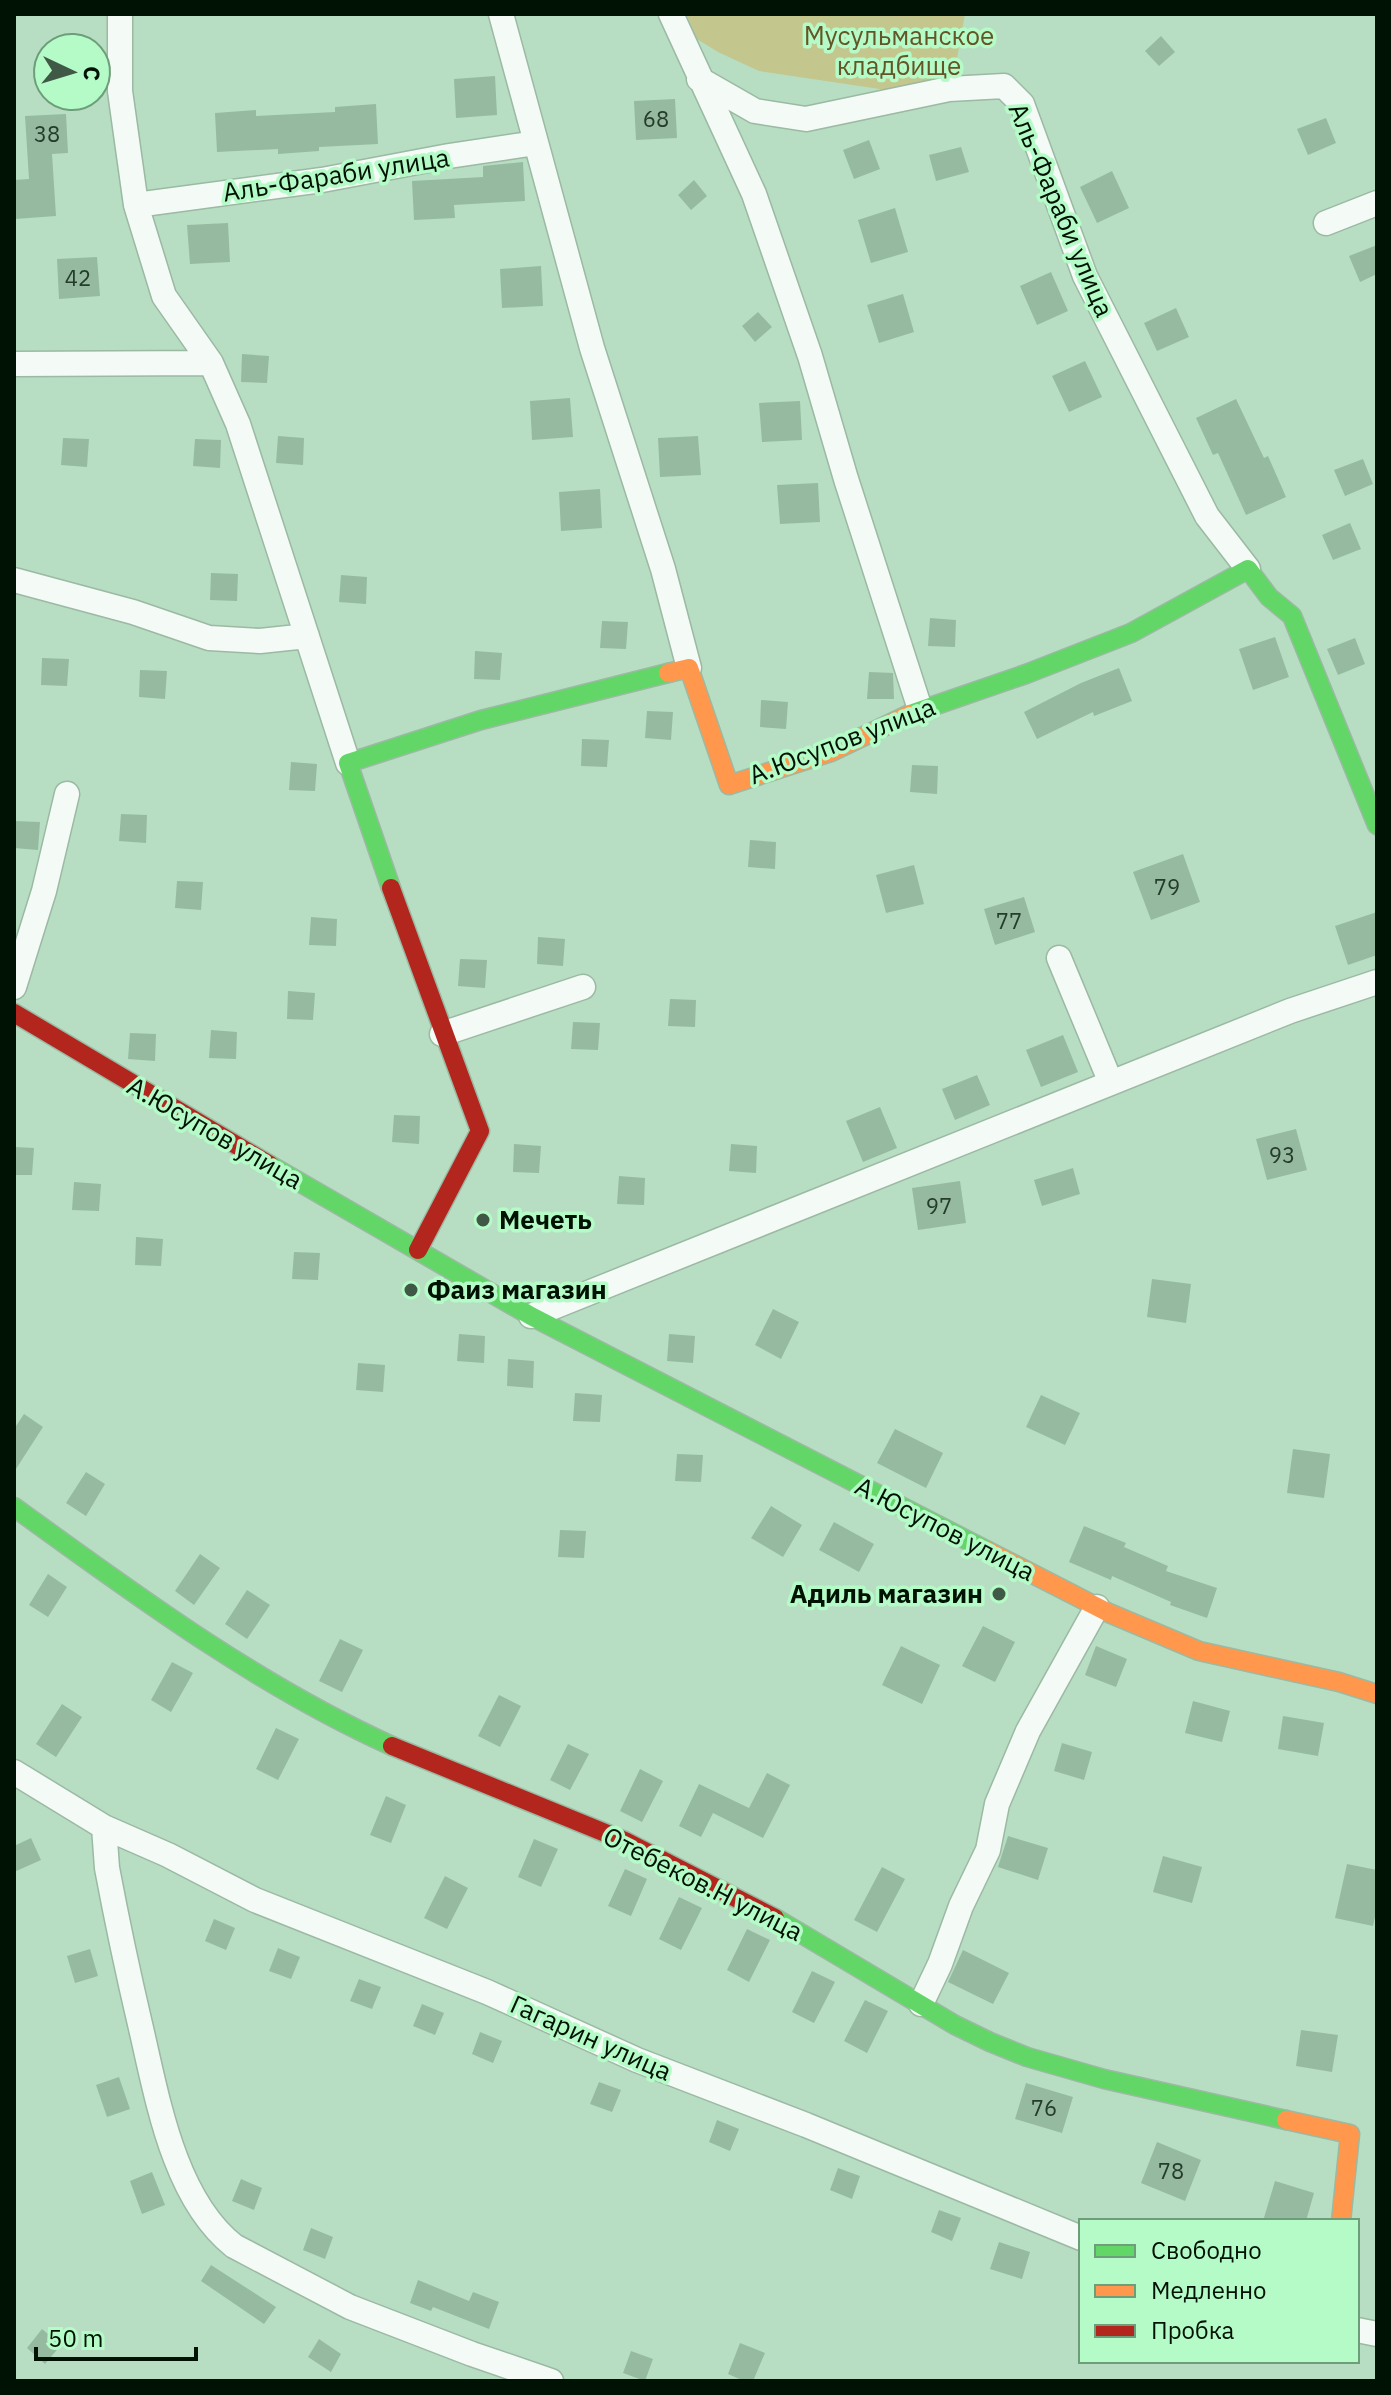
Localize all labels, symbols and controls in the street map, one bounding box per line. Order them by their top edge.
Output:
park label: Мусульманское кладбище [804,18,994,82]
north arrow [32,32,112,112]
text: С [77,65,107,82]
street label: Аль-Фараби улица [1002,98,1122,322]
house number: 68 [643,104,669,133]
house number: 38 [34,119,60,148]
street label: Аль-Фараби улица [220,139,452,209]
house number: 42 [65,263,91,292]
street label: А.Юсупов улица [744,689,940,791]
house number: 79 [1154,872,1180,901]
house number: 77 [996,906,1022,935]
street label: А.Юсупов улица [122,1068,309,1196]
house number: 93 [1269,1140,1295,1169]
house number: 97 [926,1191,952,1220]
place label: Мечеть [499,1202,592,1236]
marker: Мечеть [474,1211,492,1229]
place label: Фаиз магазин [427,1272,607,1306]
marker: Фаиз магазин [402,1281,420,1299]
street label: А.Юсупов улица [850,1468,1041,1588]
place label: Адиль магазин [790,1576,983,1610]
marker: Адиль магазин [990,1585,1008,1603]
street label: Отебеков.Н улица [598,1818,809,1948]
street label: Гагарин улица [505,1986,678,2088]
house number: 76 [1031,2093,1057,2122]
house number: 78 [1158,2156,1184,2185]
legend [1079,2219,1359,2363]
text: Свободно [1151,2234,1262,2266]
text: Медленно [1151,2274,1267,2306]
scale bar [36,2311,196,2361]
text: Пробка [1151,2314,1235,2346]
text: 50 m [48,2322,103,2354]

